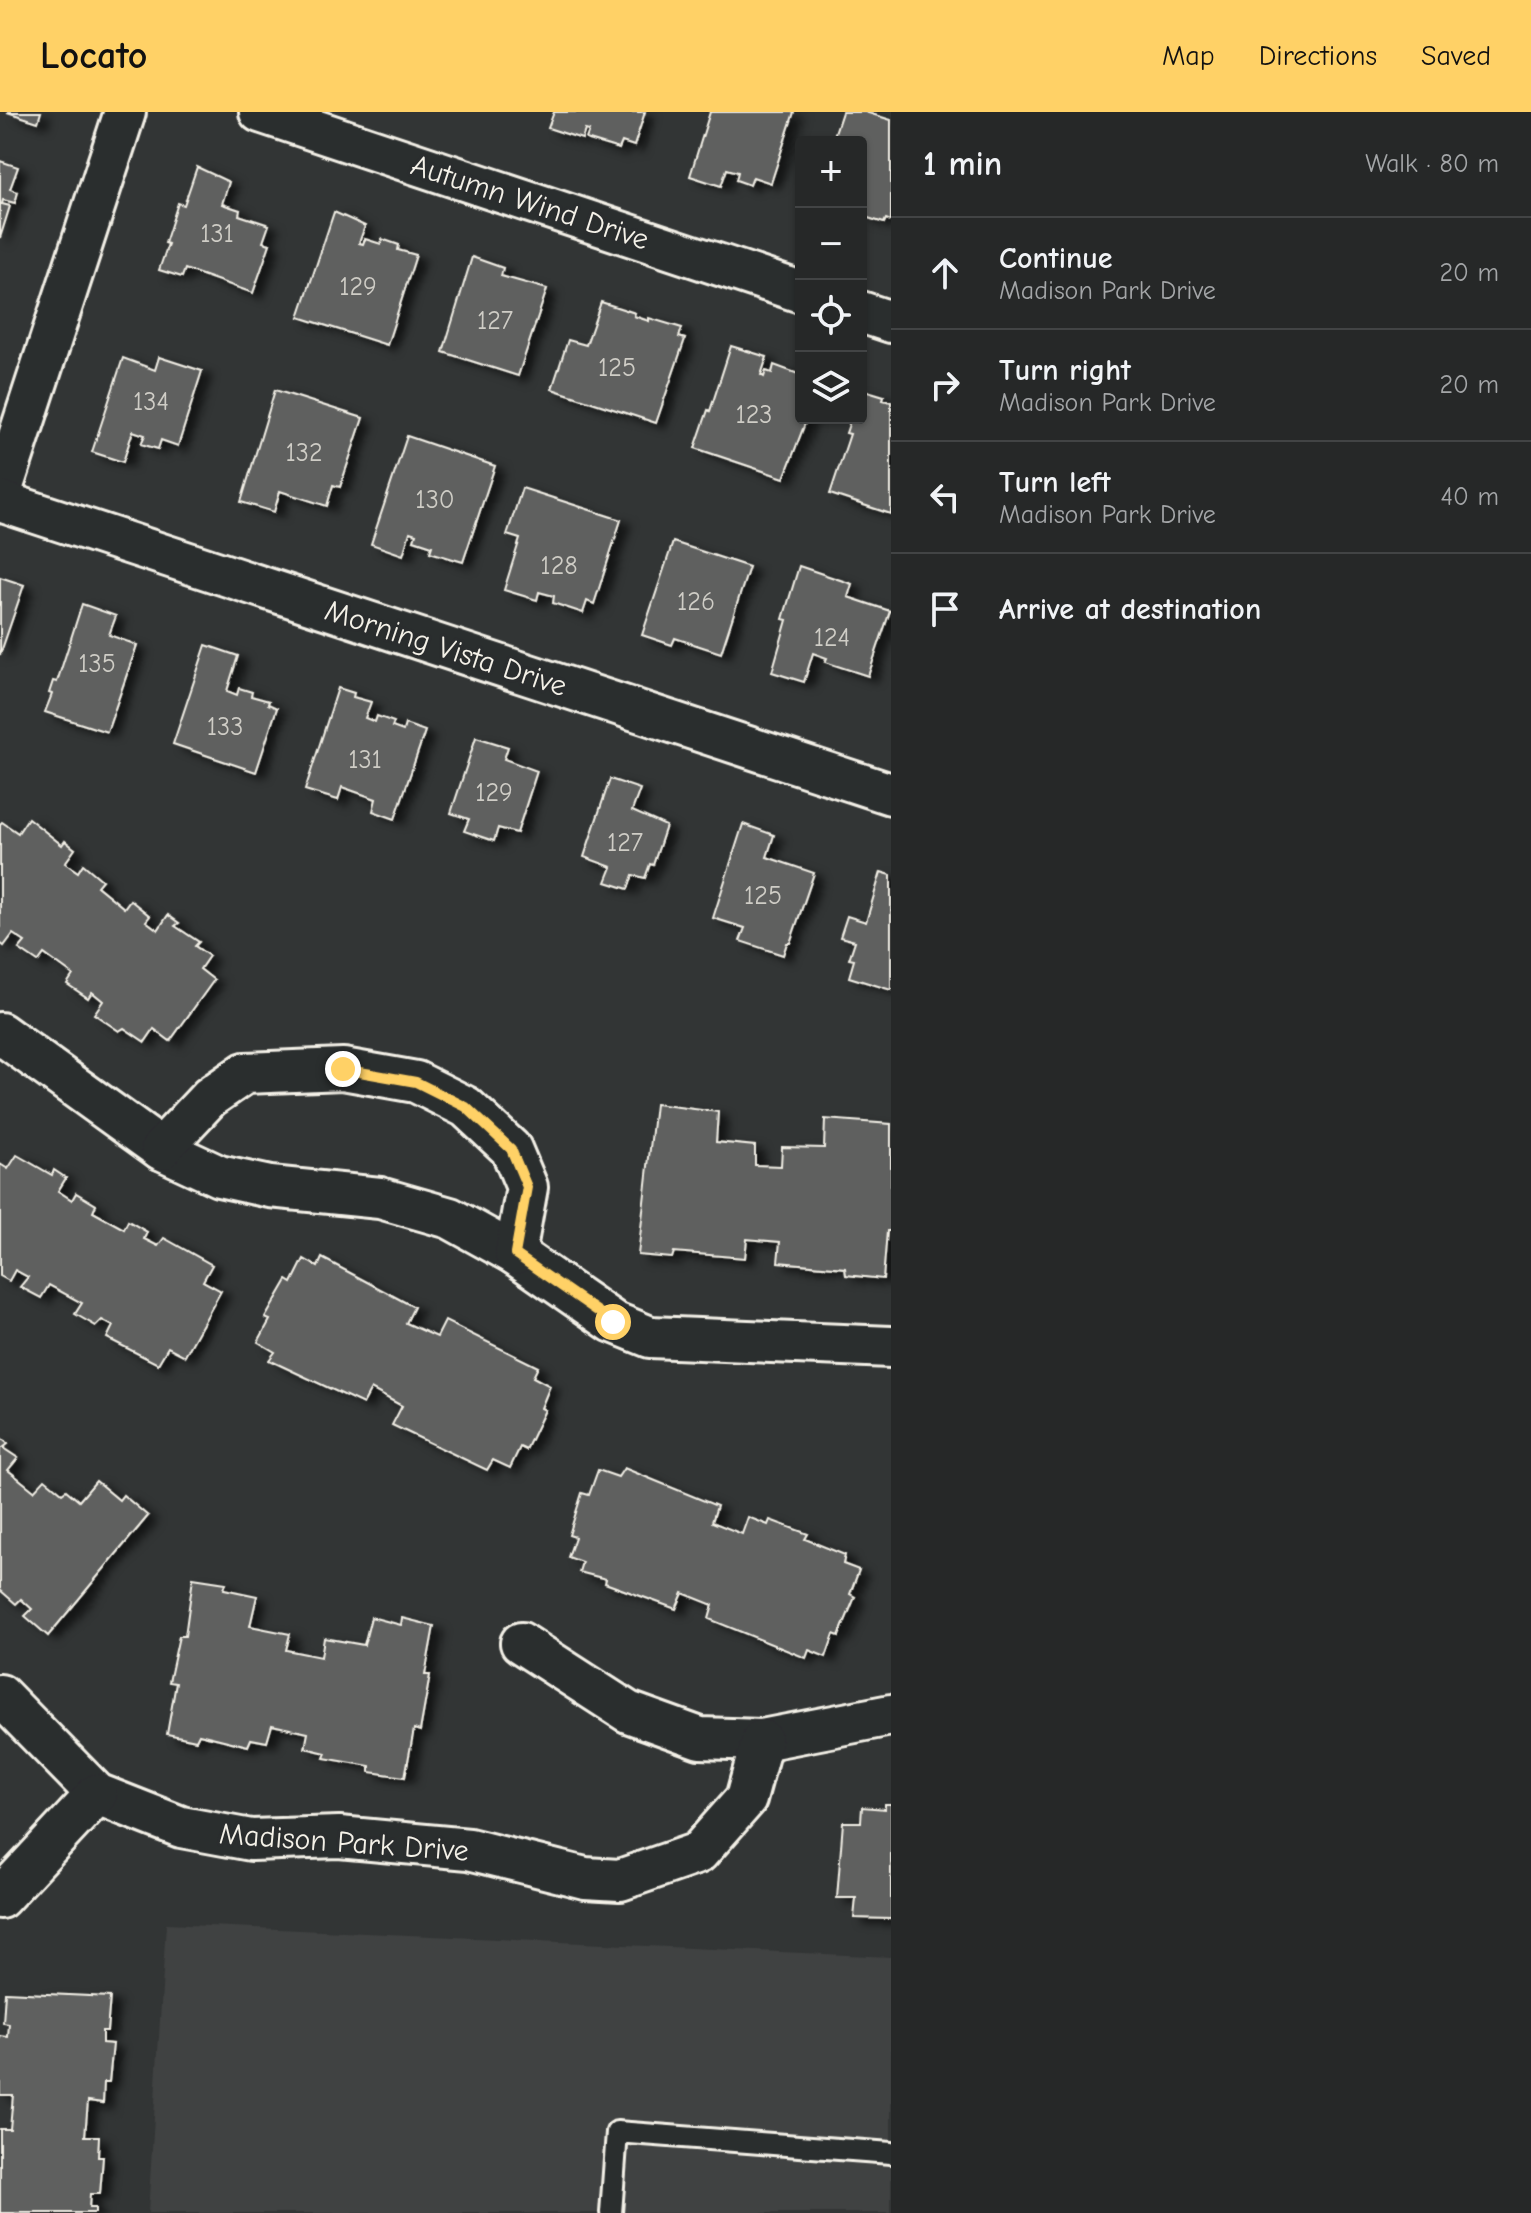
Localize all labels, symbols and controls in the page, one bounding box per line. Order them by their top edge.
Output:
text: Locato [40,34,148,78]
text: Map [1162,40,1215,72]
text: Directions [1259,40,1377,72]
text: Saved [1421,40,1491,72]
map controls [795,136,867,424]
button: + [795,136,867,208]
text: 1 min [923,144,1002,184]
street label: Autumn Wind Drive [407,148,653,257]
text: Walk · 80 m [1365,149,1499,179]
button: − [795,208,867,280]
house number: 131 [200,219,234,249]
text: Continue [999,241,1113,276]
icon: ahead [923,251,967,295]
text: 20 m [1439,258,1499,288]
house number: 129 [339,272,377,302]
text: Madison Park Drive [999,276,1216,306]
button: locate [795,280,867,352]
house number: 127 [477,306,513,336]
button: layers [795,352,867,424]
house number: 125 [598,353,636,383]
text: Turn right [999,353,1131,388]
icon: right [923,363,967,407]
text: 20 m [1439,370,1499,400]
house number: 134 [133,387,169,417]
text: Madison Park Drive [999,388,1216,418]
house number: 123 [735,400,773,430]
house number: 132 [285,438,323,468]
text: Turn left [999,465,1111,500]
icon: left [923,475,967,519]
text: 40 m [1440,482,1499,512]
house number: 130 [415,485,455,515]
text: Madison Park Drive [999,500,1216,530]
house number: 128 [540,551,578,581]
house number: 126 [677,587,715,617]
icon: arrive [923,587,967,631]
text: Arrive at destination [999,592,1261,627]
street label: Morning Vista Drive [321,593,571,704]
house number: 124 [814,623,850,653]
house number: 135 [78,649,116,679]
house number: 133 [207,712,243,742]
house number: 131 [348,745,382,775]
house number: 129 [475,778,513,808]
house number: 127 [607,828,643,858]
house number: 125 [744,881,782,911]
route end [325,1051,361,1087]
route start [595,1304,631,1340]
street label: Madison Park Drive [218,1816,470,1869]

